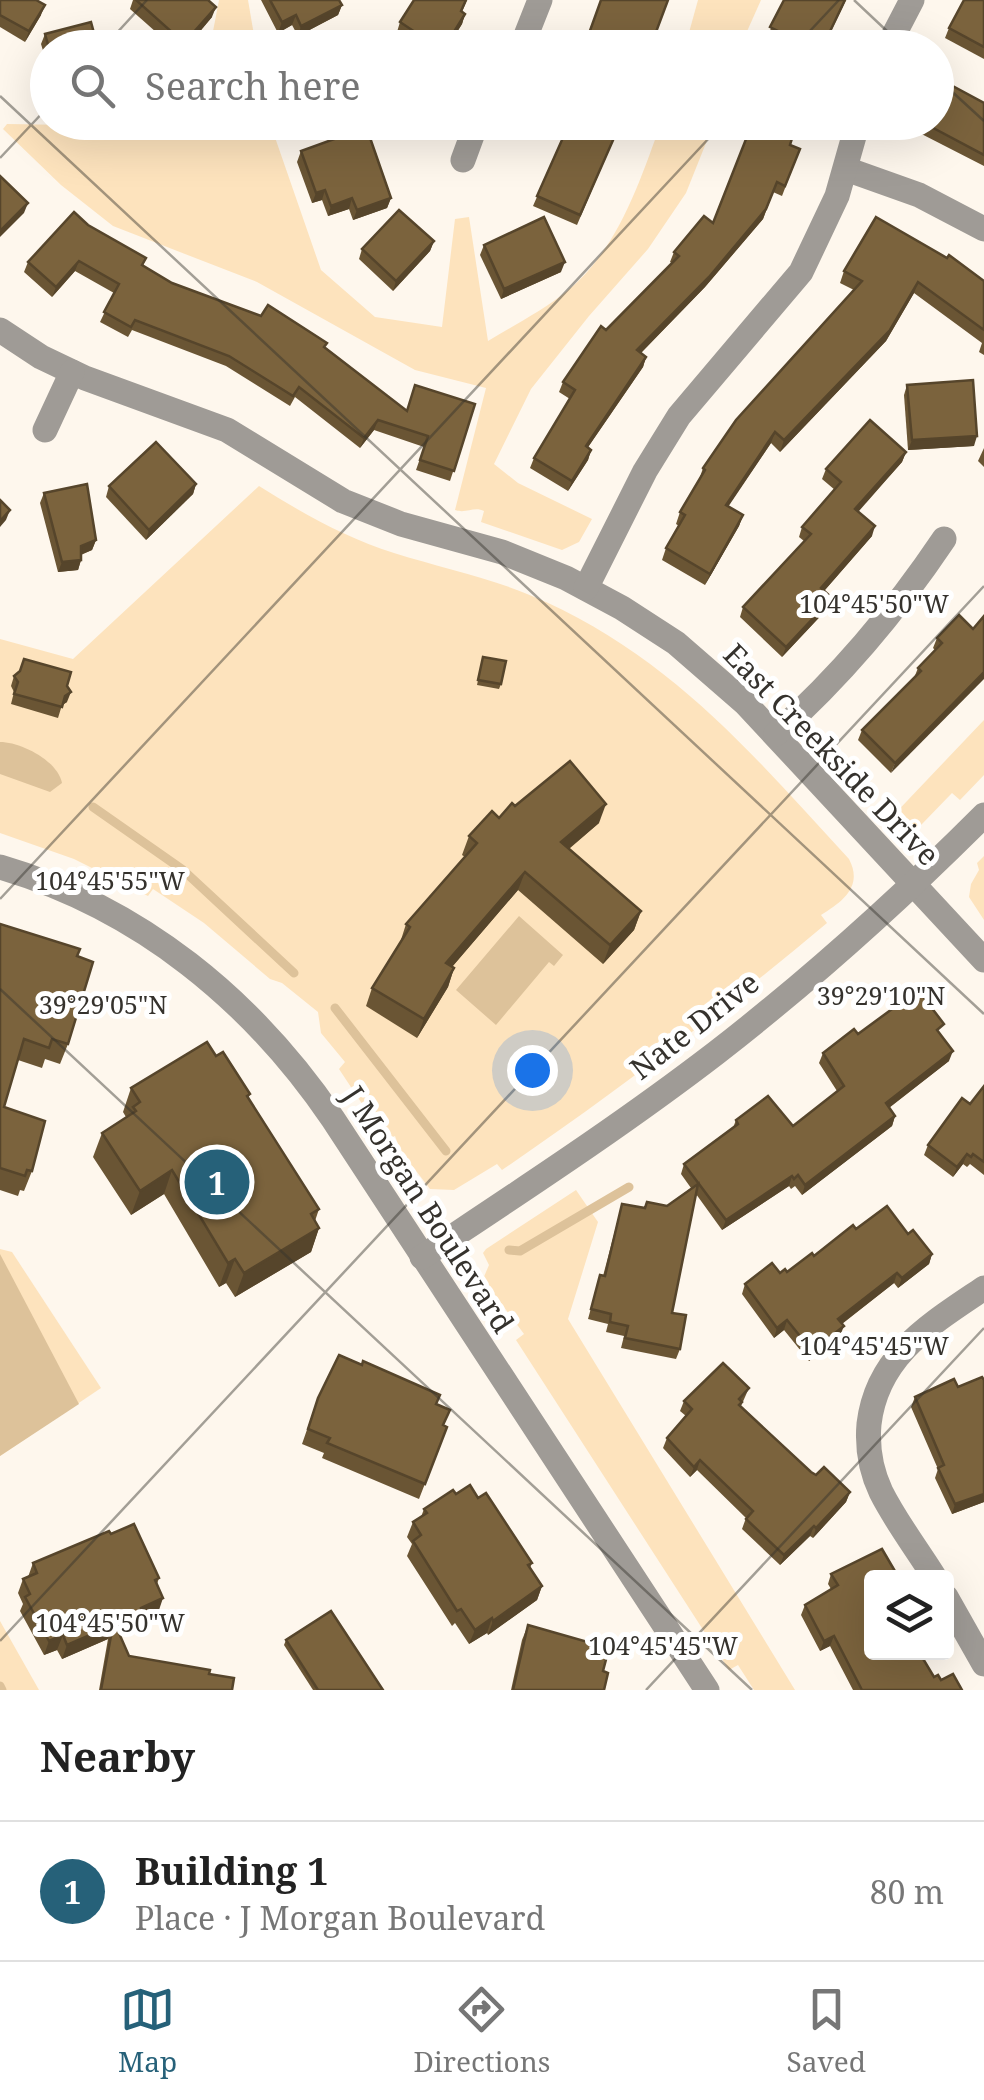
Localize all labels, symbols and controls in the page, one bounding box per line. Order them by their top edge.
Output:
search box [30,30,954,140]
icon: search [65,58,120,113]
text: Search here [145,59,361,111]
text: 104°45'50"W [799,586,949,620]
street label: East Creekside Drive [715,634,949,874]
text: 104°45'55"W [35,863,185,897]
street label: Nate Drive [621,962,767,1088]
text: 39°29'10"N [817,978,945,1012]
text: 39°29'05"N [39,987,167,1021]
your location [507,1045,558,1096]
street label: J Morgan Boulevard [333,1077,524,1340]
pin: 1 [184,1144,250,1220]
text: 104°45'45"W [799,1328,949,1362]
map controls [864,1570,954,1660]
button: layers [864,1570,954,1660]
text: 104°45'50"W [35,1605,185,1639]
text: 104°45'45"W [588,1628,738,1662]
text: Nearby [40,1727,195,1784]
text: Building 1 [135,1844,329,1896]
text: 1 [63,1870,82,1913]
text: 80 m [870,1870,944,1913]
text: Place · J Morgan Boulevard [135,1896,545,1939]
tab: Map [118,1982,177,2080]
tab: Directions [413,1982,550,2080]
tab: Saved [787,1982,866,2080]

